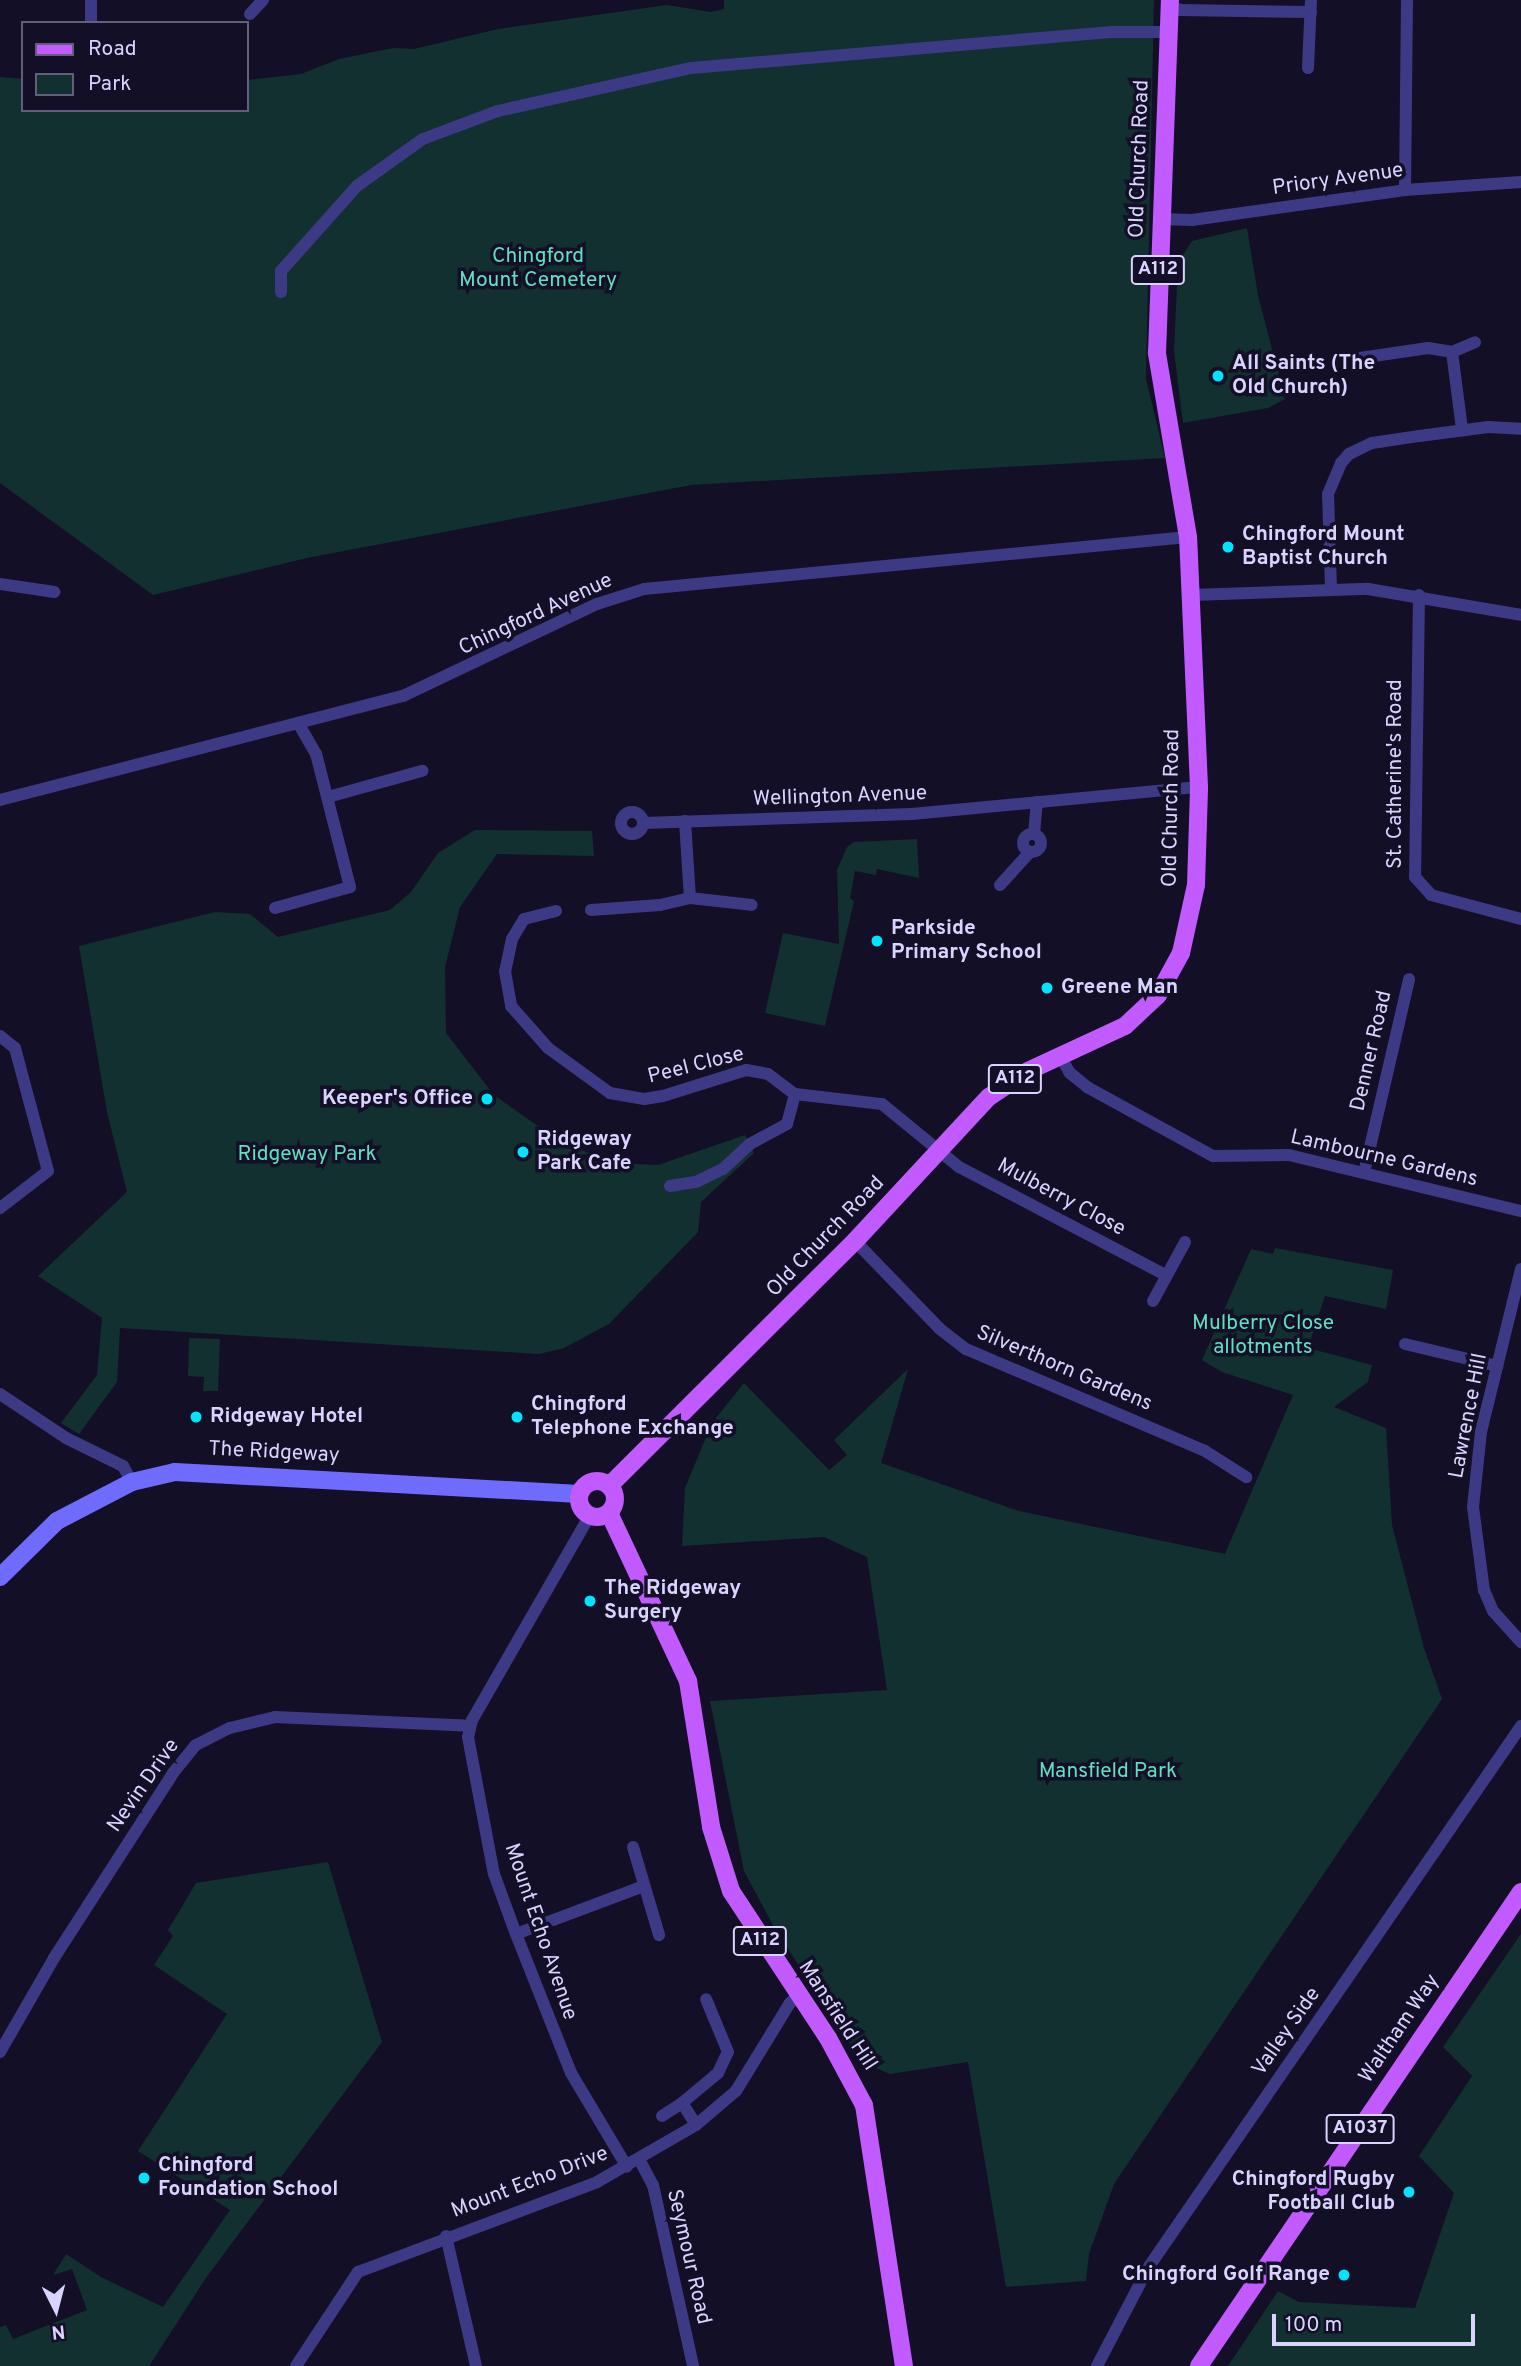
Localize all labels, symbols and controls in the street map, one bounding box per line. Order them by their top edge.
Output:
legend [21,21,248,112]
text: Road [88,36,137,63]
text: Park [88,71,131,98]
street label: Old Church Road [1125,79,1155,239]
street label: Priory Avenue [1270,158,1406,202]
park label: Chingford Mount Cemetery [459,244,617,294]
road number: A112 [1130,254,1186,286]
place label: All Saints (The Old Church) [1232,351,1375,401]
marker: All Saints (The Old Church) [1210,368,1226,384]
place label: Chingford Mount Baptist Church [1242,522,1405,572]
marker: Chingford Mount Baptist Church [1220,539,1236,555]
street label: Chingford Avenue [455,568,617,662]
street label: St. Catherine's Road [1383,679,1409,869]
street label: Old Church Road [1158,729,1186,887]
street label: Wellington Avenue [752,781,928,813]
place label: Parkside Primary School [891,916,1042,966]
marker: Parkside Primary School [869,933,885,949]
place label: Greene Man [1061,975,1178,1001]
marker: Greene Man [1039,980,1055,996]
street label: Denner Road [1346,988,1398,1114]
street label: Peel Close [645,1042,747,1090]
road number: A112 [987,1064,1043,1094]
place label: Keeper's Office [322,1086,473,1112]
marker: Keeper's Office [479,1091,495,1107]
street label: Lambourne Gardens [1288,1125,1480,1193]
place label: Ridgeway Park Cafe [537,1127,632,1177]
park label: Ridgeway Park [237,1142,377,1168]
marker: Ridgeway Park Cafe [515,1144,531,1160]
street label: Mulberry Close [992,1154,1130,1242]
street label: Old Church Road [762,1171,890,1303]
park label: Mulberry Close allotments [1192,1311,1334,1361]
street label: Silverthorn Gardens [972,1321,1156,1417]
street label: Lawrence Hill [1445,1351,1493,1481]
place label: Chingford Telephone Exchange [531,1392,734,1442]
place label: Ridgeway Hotel [210,1404,363,1430]
marker: Ridgeway Hotel [188,1409,204,1425]
marker: Chingford Telephone Exchange [509,1409,525,1425]
street label: The Ridgeway [208,1437,340,1469]
place label: The Ridgeway Surgery [604,1576,741,1626]
marker: The Ridgeway Surgery [582,1593,598,1609]
street label: Nevin Drive [103,1734,185,1838]
park label: Mansfield Park [1039,1759,1177,1785]
street label: Mount Echo Avenue [498,1840,582,2024]
road number: A112 [732,1926,788,1956]
street label: Mansfield Hill [792,1956,882,2076]
street label: Waltham Way [1354,1970,1446,2088]
street label: Valley Side [1247,1983,1327,2081]
road number: A1037 [1325,2114,1395,2144]
street label: Mount Echo Drive [448,2142,612,2224]
place label: Chingford Foundation School [158,2153,338,2203]
place label: Chingford Rugby Football Club [1232,2167,1395,2217]
marker: Chingford Foundation School [136,2170,152,2186]
marker: Chingford Rugby Football Club [1401,2184,1417,2200]
street label: Seymour Road [660,2187,716,2327]
place label: Chingford Golf Range [1122,2262,1330,2288]
marker: Chingford Golf Range [1336,2267,1352,2283]
north arrow [21,2275,91,2345]
scale bar [1276,2300,1479,2344]
text: 100 m [1285,2312,1342,2339]
text: N [50,2318,66,2344]

